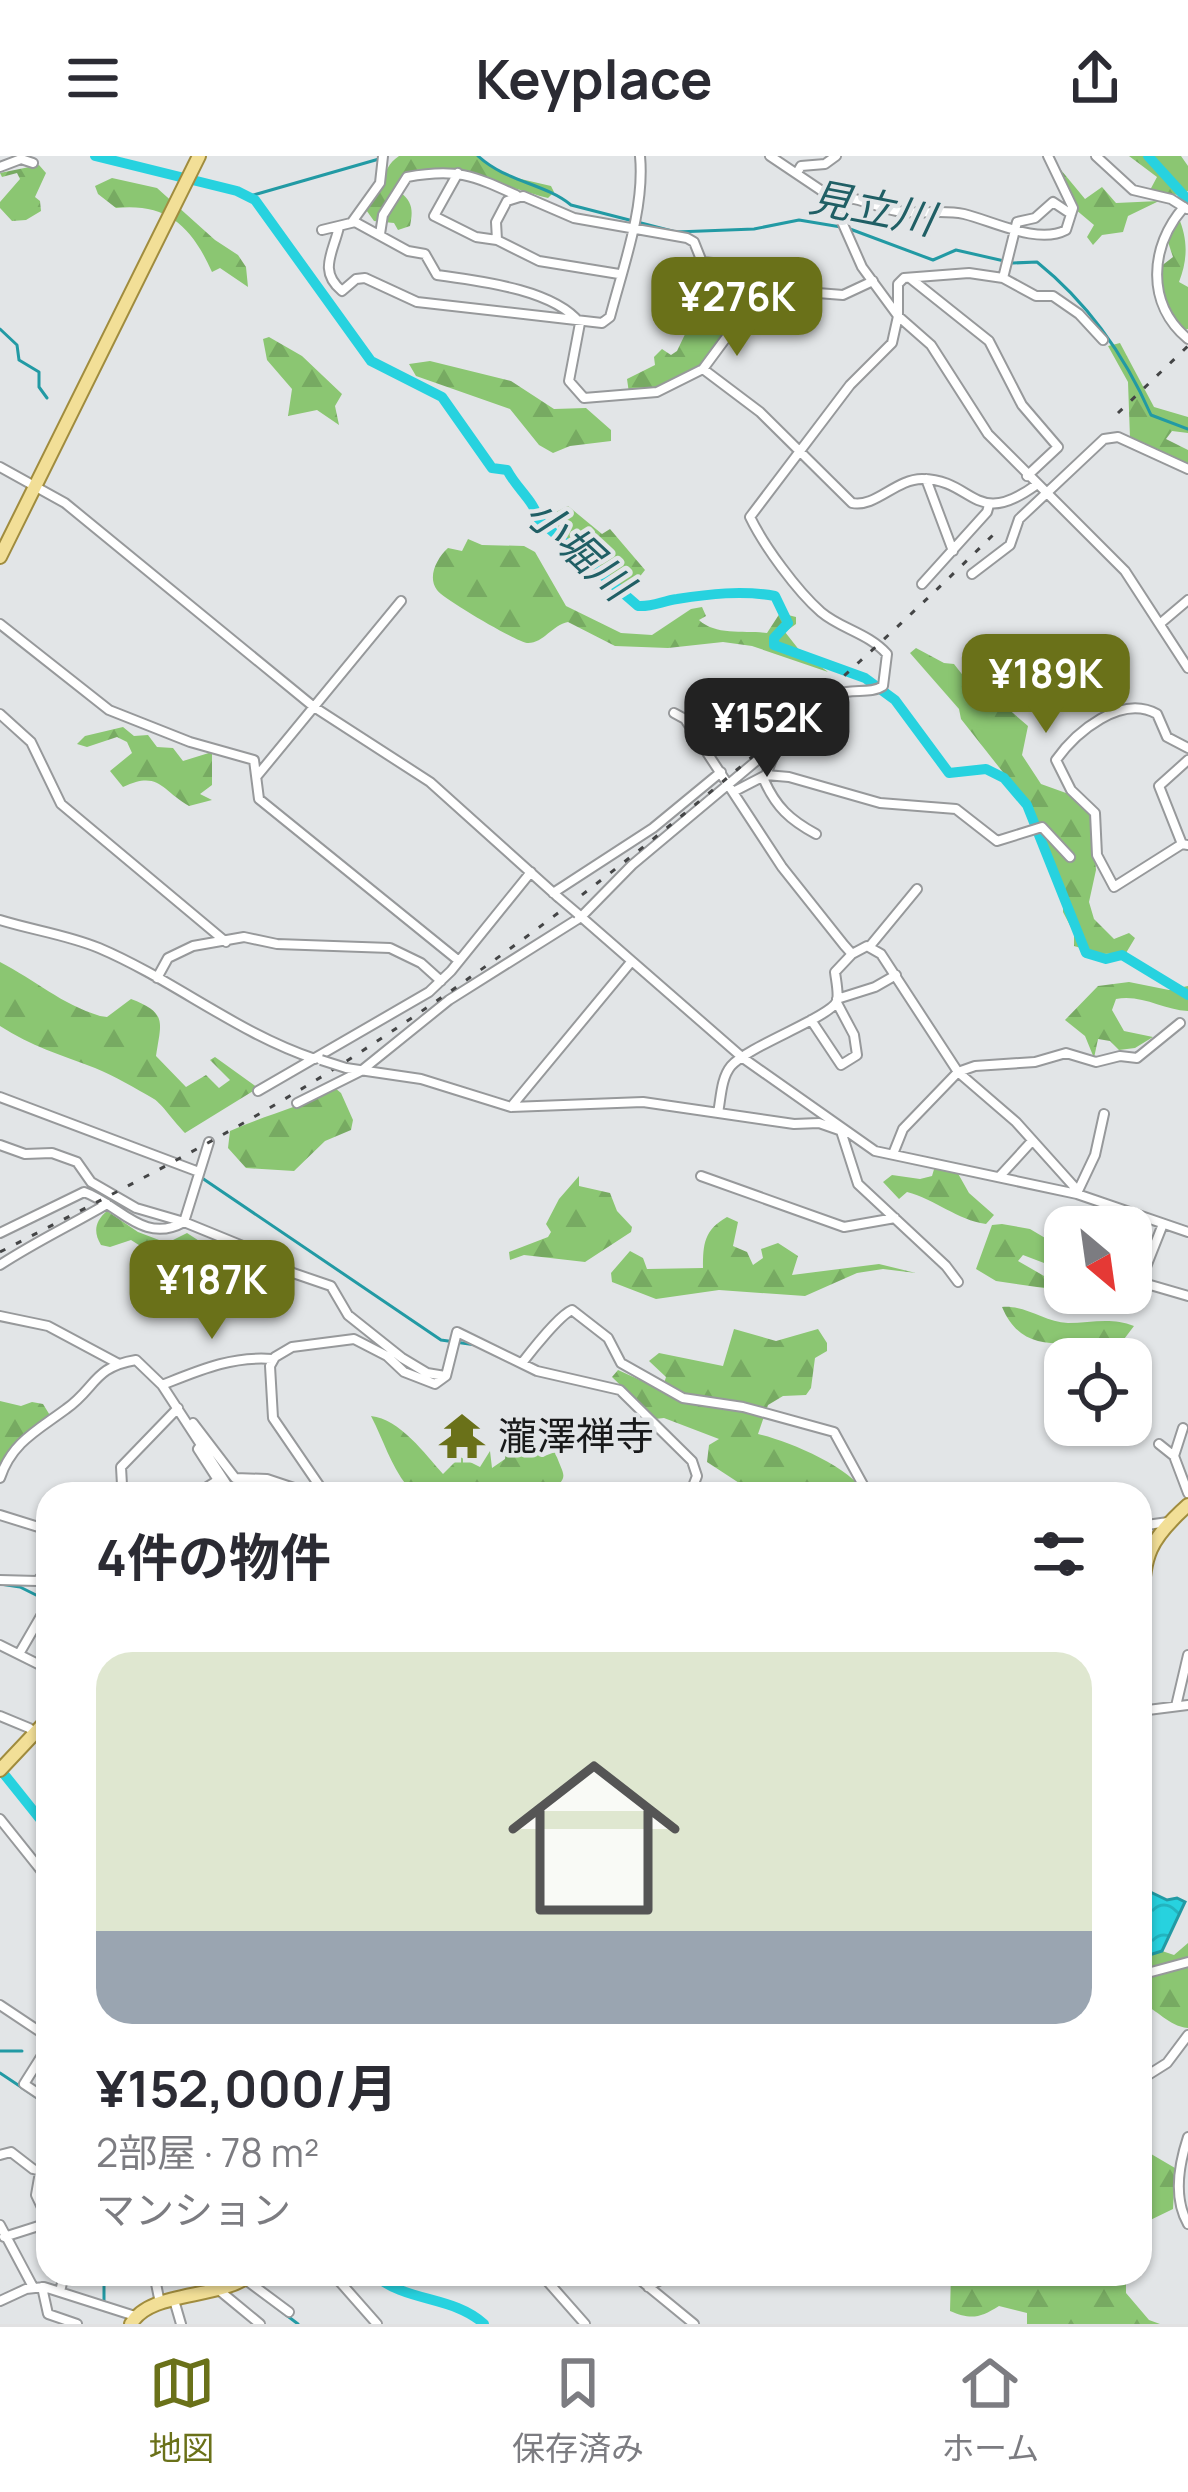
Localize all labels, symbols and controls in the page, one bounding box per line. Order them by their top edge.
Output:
text: Keyplace [475,41,713,115]
icon: menu [60,45,126,111]
icon: share [1062,45,1128,111]
water label: 見立川 [805,167,943,248]
pin: ¥276K [653,257,821,359]
text: ¥276K [678,269,796,323]
water label: 小堀川 [514,484,648,615]
pin: ¥189K [962,634,1130,736]
text: ¥189K [989,646,1103,700]
pin: ¥152K [683,678,851,780]
text: ¥152K [711,690,823,744]
north arrow [1044,1206,1152,1314]
map controls [1044,1206,1152,1446]
pin: ¥187K [128,1240,296,1342]
text: ¥187K [157,1252,267,1306]
button: locate [1044,1338,1152,1446]
place label: 瀧澤禅寺 [498,1408,654,1462]
temple icon: 瀧澤禅寺 [437,1411,487,1461]
icon: filters [1026,1521,1092,1587]
text: 4件の物件 [96,1522,331,1591]
icon: home [486,1730,702,1946]
text: ¥152,000/月 [96,2053,398,2122]
text: 2部屋 · 78 m² [96,2125,319,2179]
text: マンション [96,2182,291,2236]
tab: 地図 [149,2350,215,2470]
tab: 保存済み [512,2350,644,2470]
tab: ホーム [941,2350,1039,2470]

